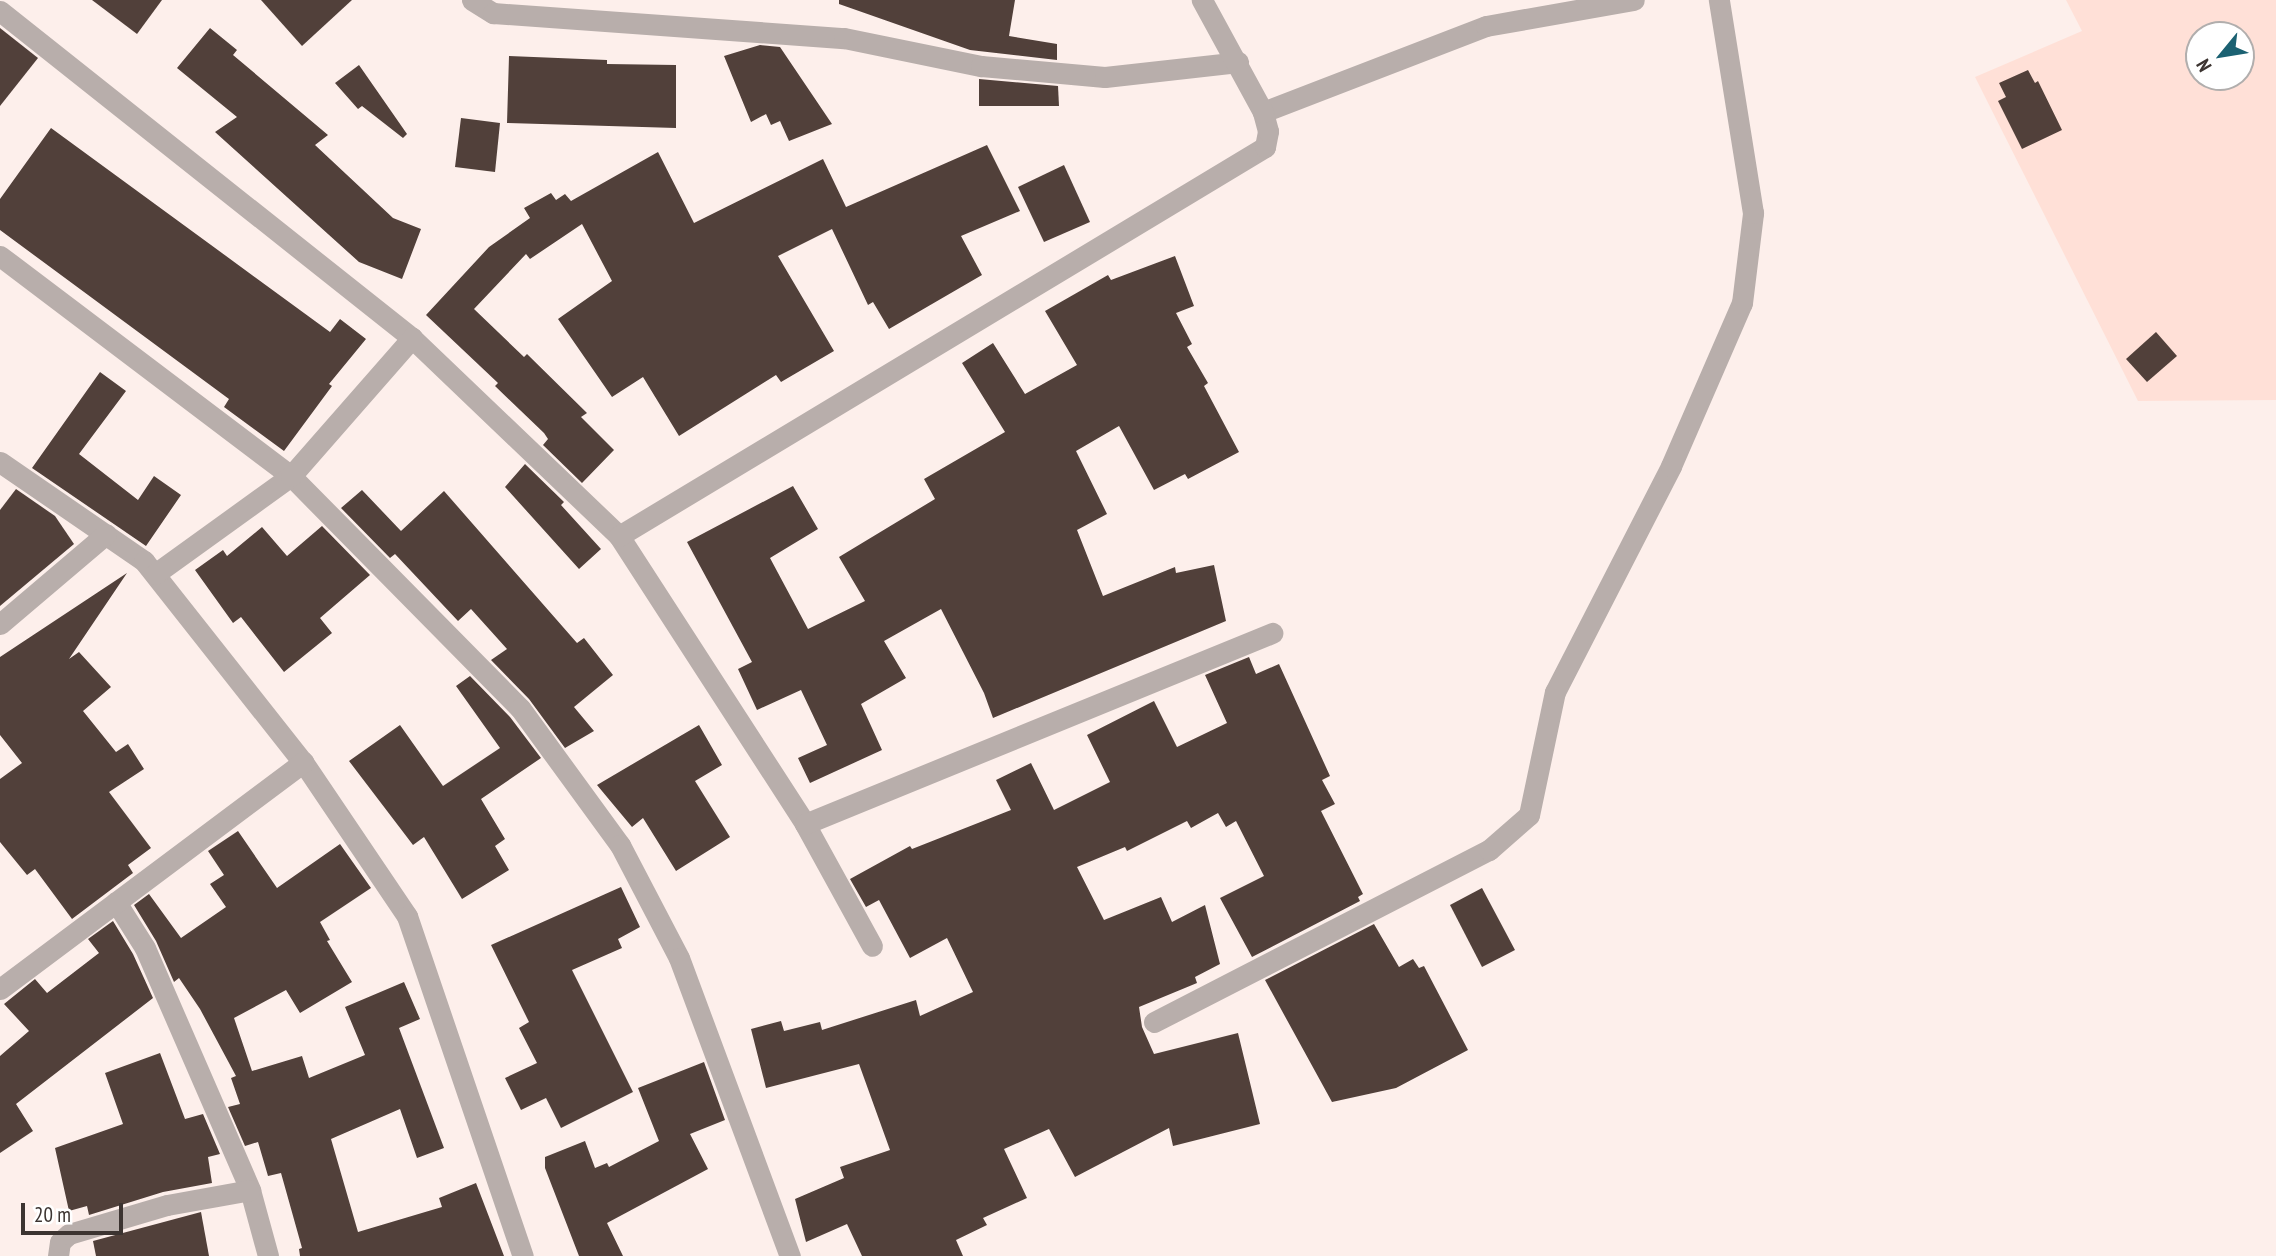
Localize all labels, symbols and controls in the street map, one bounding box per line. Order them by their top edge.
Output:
north arrow [2185,21,2255,91]
text: N [2191,55,2217,76]
scale bar [24,1190,126,1234]
text: 20 m [34,1201,71,1228]

